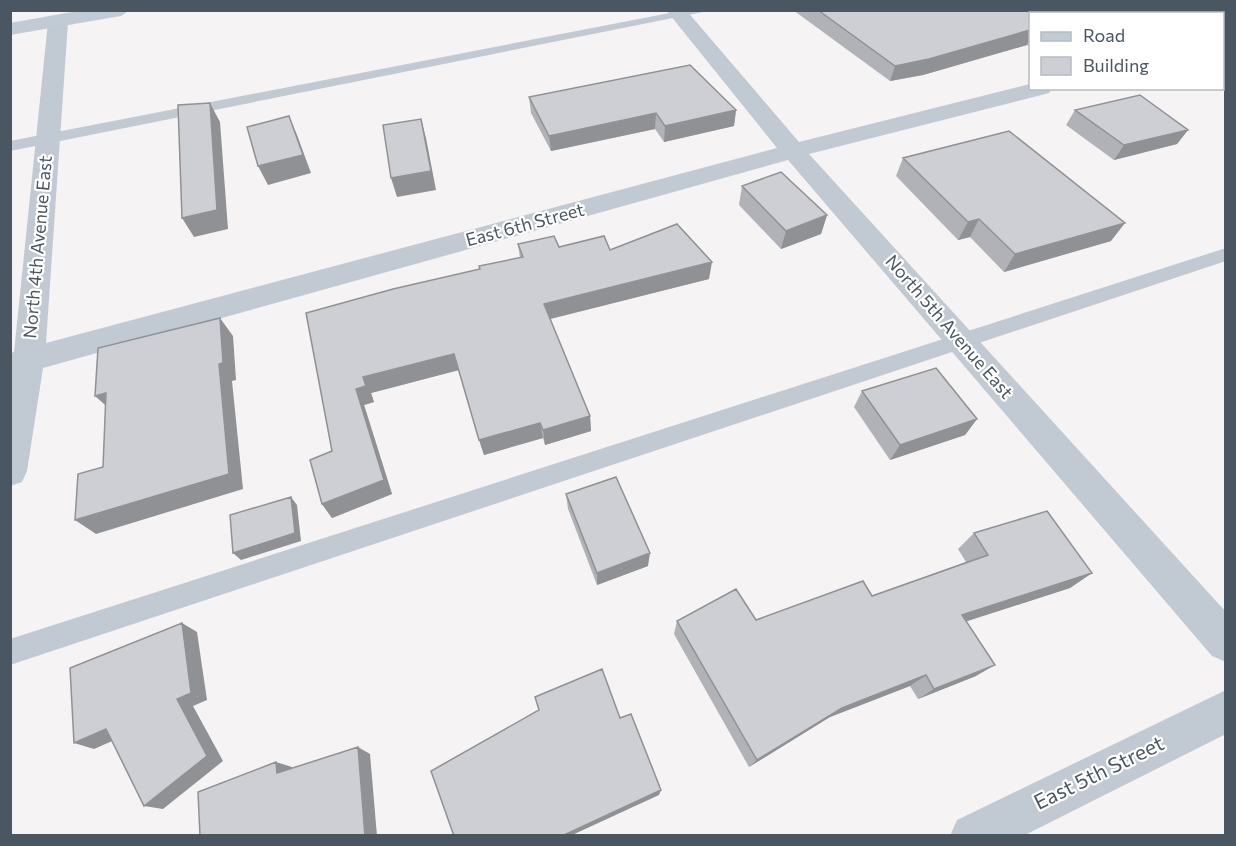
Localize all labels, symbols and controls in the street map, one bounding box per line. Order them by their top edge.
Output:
legend [1029,12,1224,90]
text: Road [1083,24,1125,46]
text: Building [1083,54,1149,76]
street label: North 4th Avenue East [18,154,56,339]
street label: East 6th Street [463,198,587,250]
street label: North 5th Avenue East [881,250,1018,403]
street label: East 5th Street [1029,729,1167,814]

